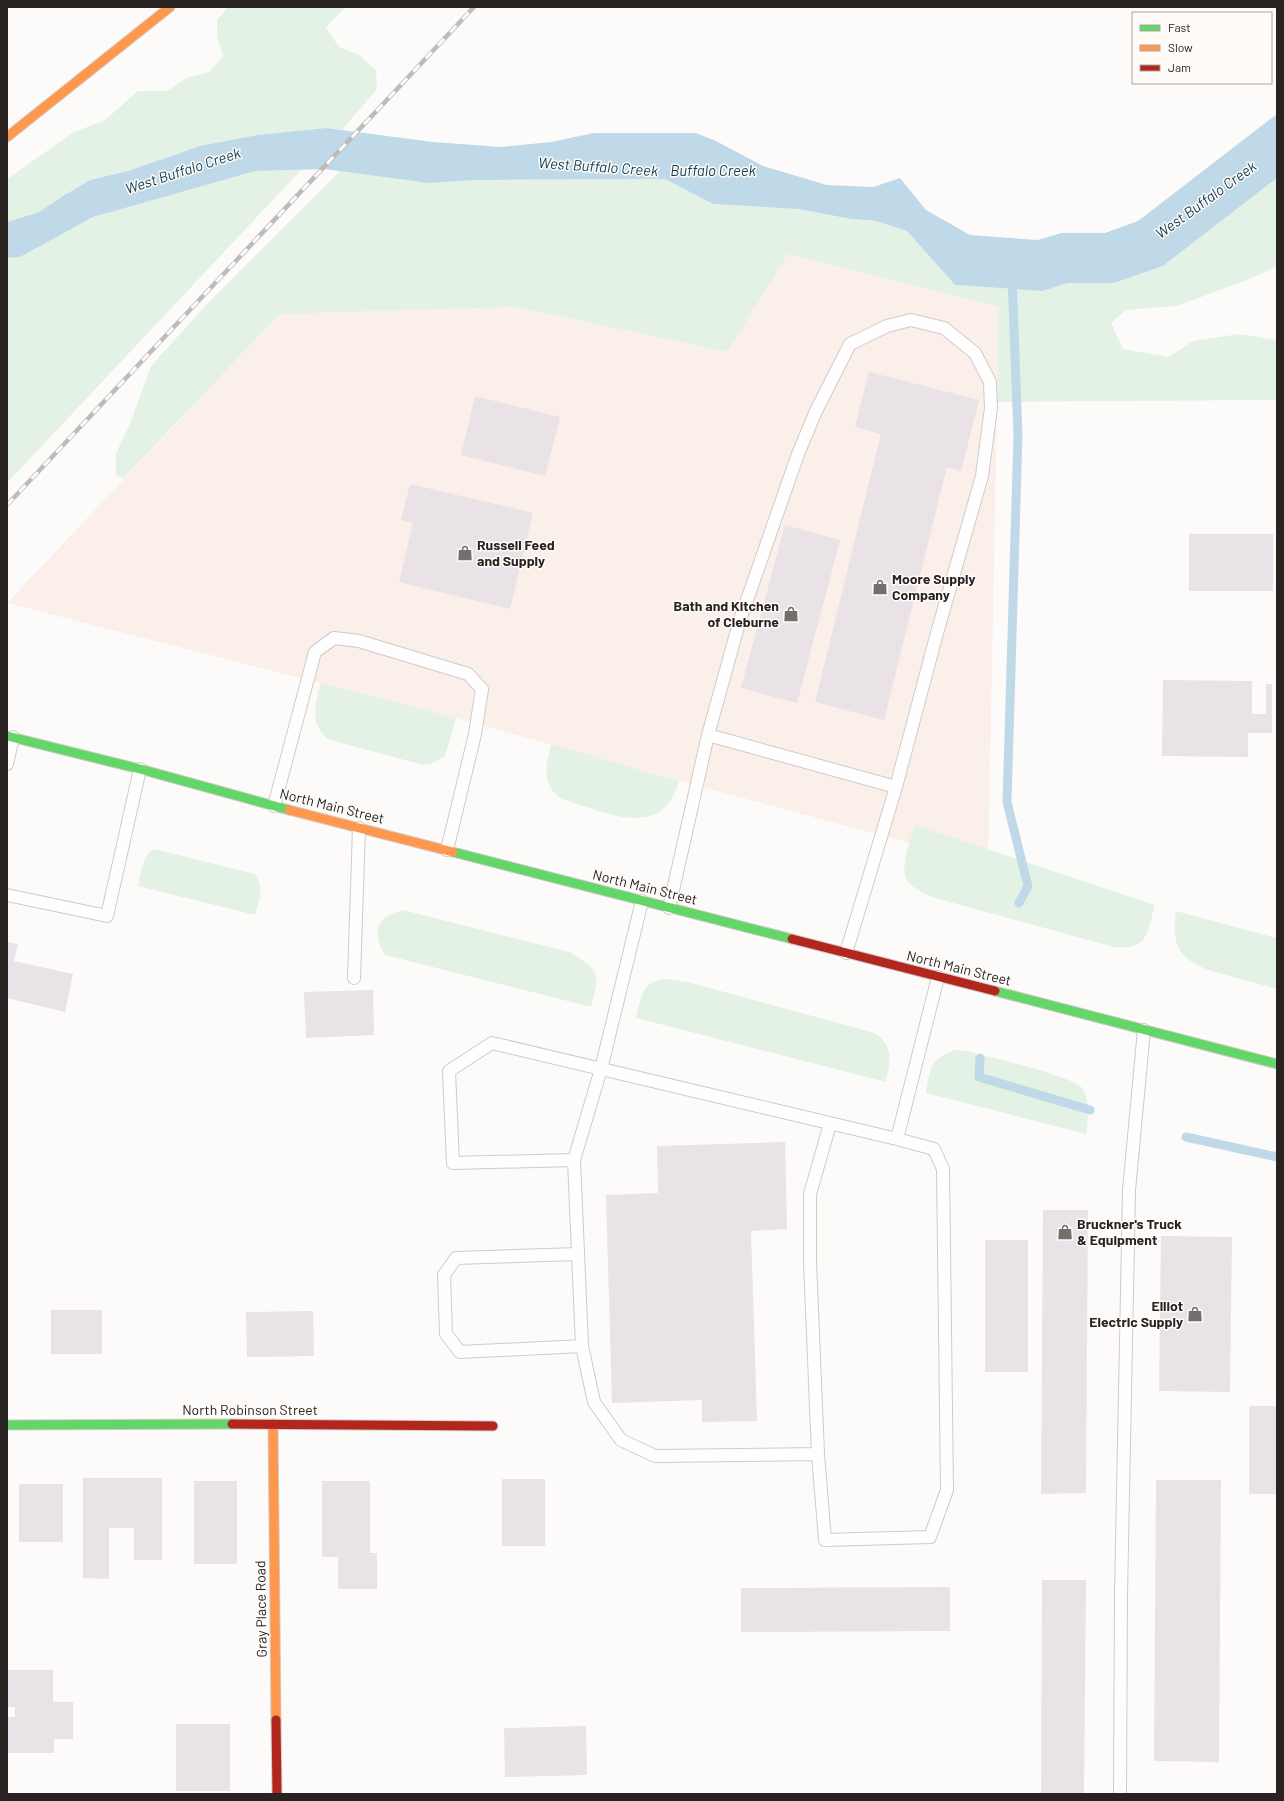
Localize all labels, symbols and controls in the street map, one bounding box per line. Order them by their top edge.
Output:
legend [1132,12,1272,84]
text: Fast [1168,20,1191,34]
text: Slow [1168,40,1193,54]
text: Jam [1168,60,1191,74]
water label: West Buffalo Creek [123,143,243,197]
water label: West Buffalo Creek [537,153,659,179]
water label: West Buffalo Creek [1151,156,1260,242]
water label: Buffalo Creek [670,161,756,179]
place label: Russell Feed and Supply [477,536,555,569]
shop icon: Russell Feed and Supply [456,544,474,562]
place label: Moore Supply Company [892,570,976,603]
shop icon: Moore Supply Company [871,578,889,596]
place label: Bath and Kitchen of Cleburne [674,597,779,630]
shop icon: Bath and Kitchen of Cleburne [782,605,800,623]
street label: North Main Street [278,784,386,827]
street label: North Main Street [591,865,699,908]
street label: North Main Street [905,946,1013,989]
place label: Bruckner's Truck & Equipment [1077,1215,1182,1248]
shop icon: Bruckner's Truck & Equipment [1056,1223,1074,1241]
place label: Elliot Electric Supply [1089,1297,1183,1330]
shop icon: Elliot Electric Supply [1186,1305,1204,1323]
street label: North Robinson Street [182,1401,318,1418]
street label: Gray Place Road [251,1560,270,1658]

